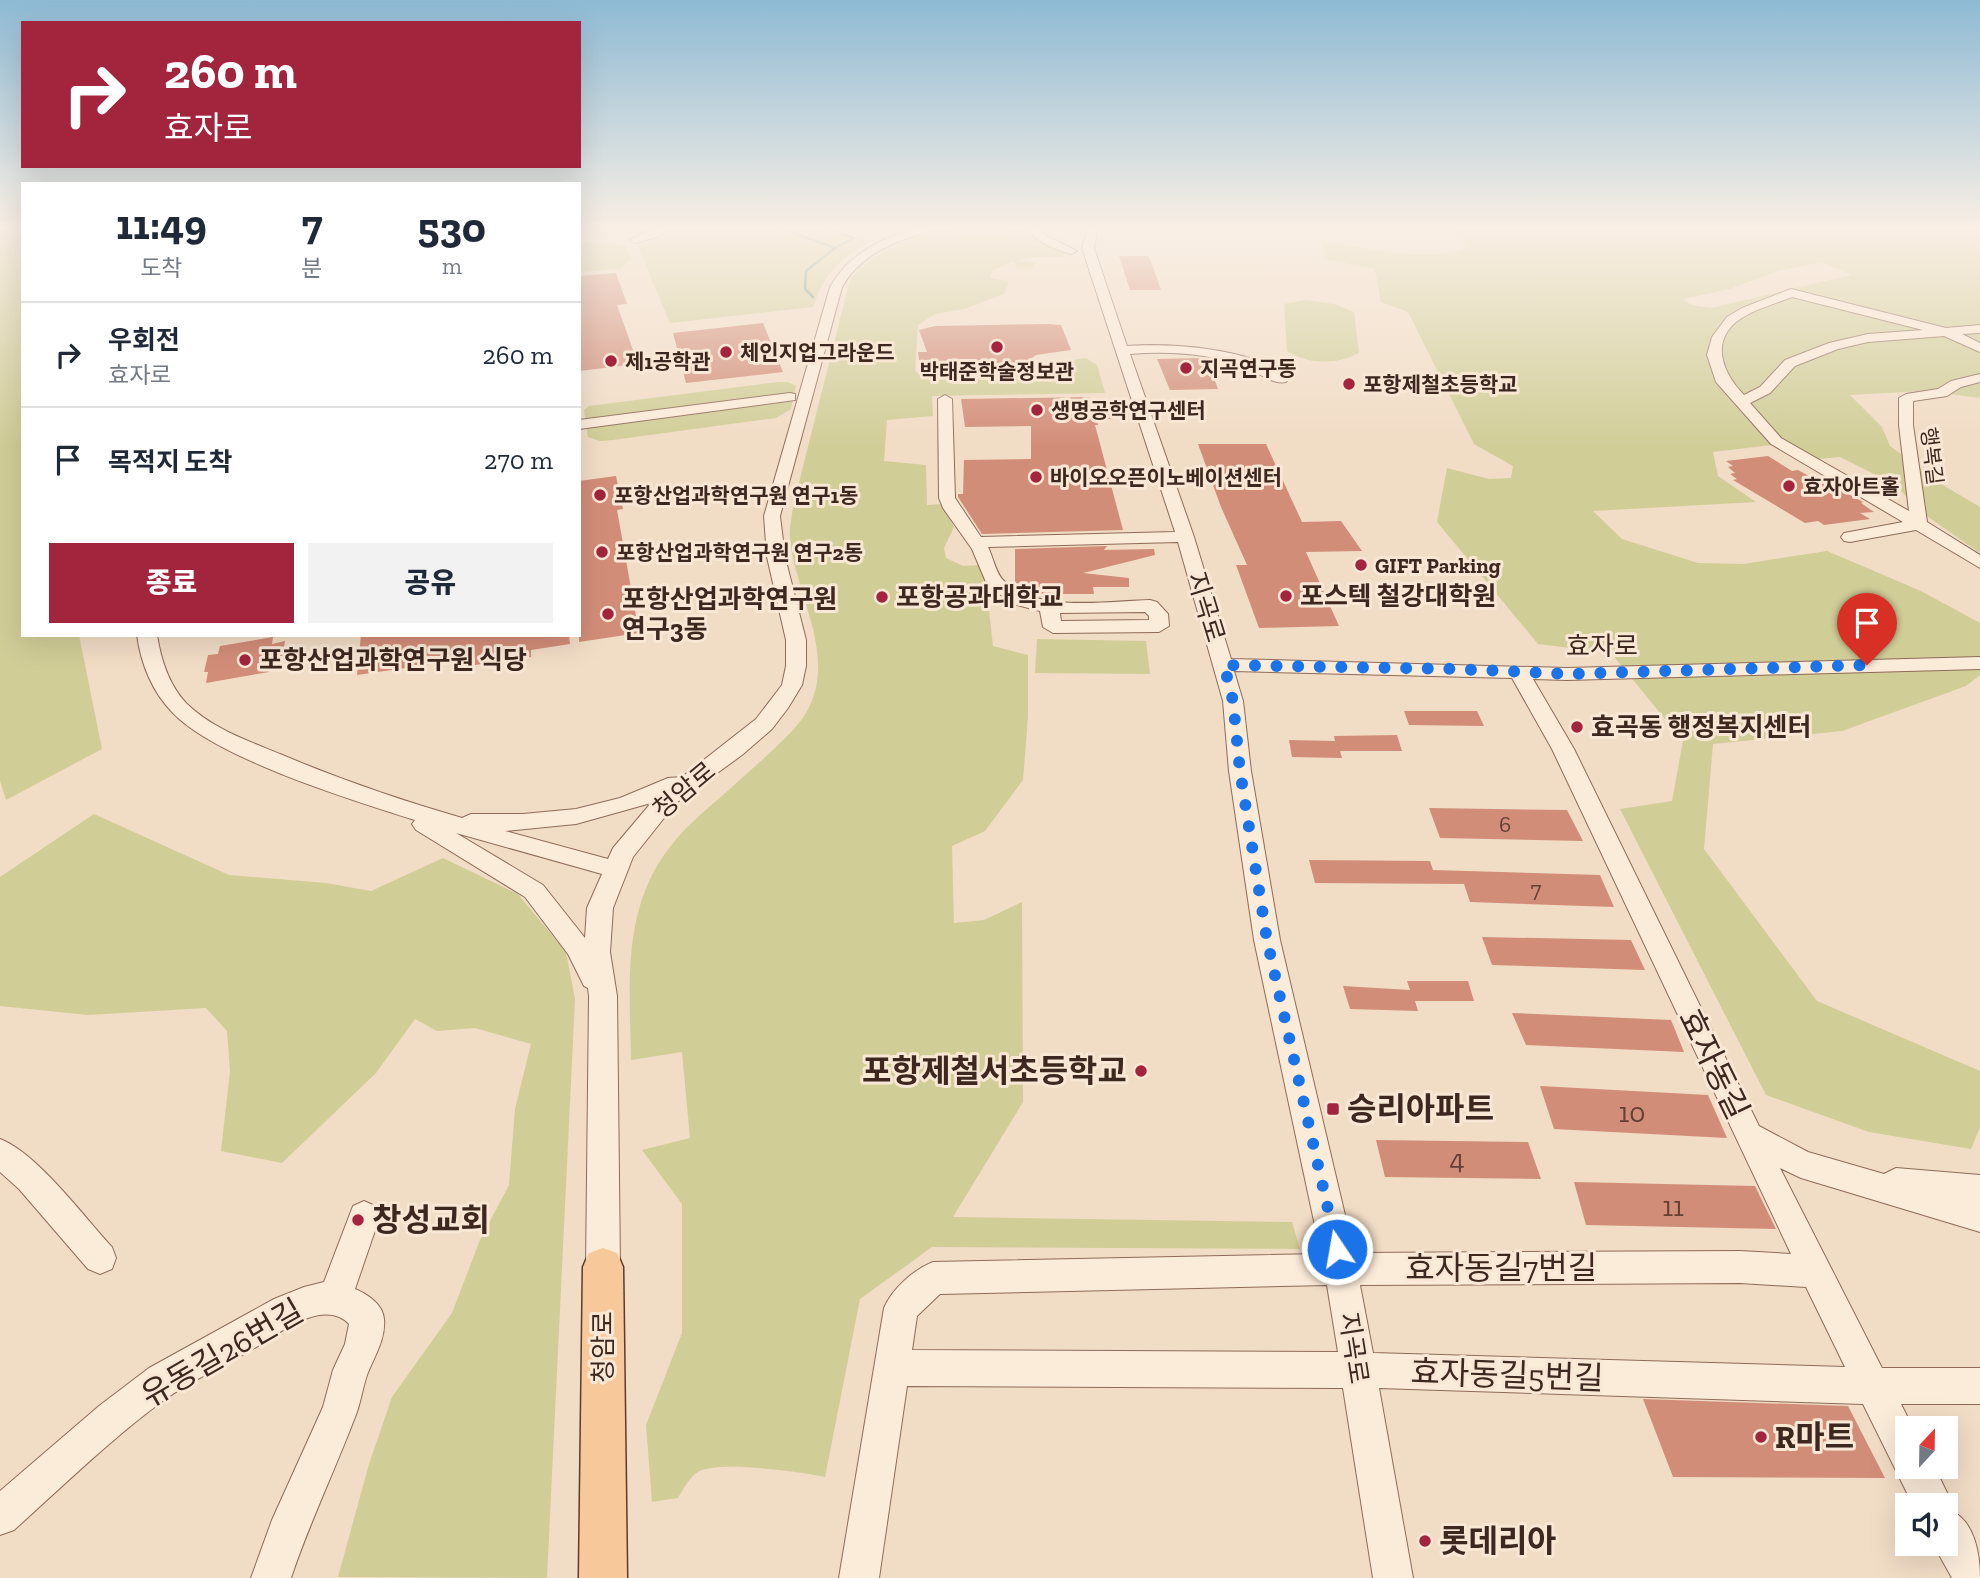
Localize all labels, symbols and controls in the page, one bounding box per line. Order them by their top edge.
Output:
text: 260 m [164,42,297,101]
icon: right [49,49,140,140]
text: 효자로 [164,109,252,147]
text: 11:49 [116,199,207,250]
text: 7 [302,199,323,250]
text: 530 [418,202,486,253]
text: m [442,252,462,280]
text: 도착 [140,254,182,282]
text: 분 [302,254,323,282]
text: 우회전 [108,324,180,356]
icon: right [49,336,87,374]
text: 260 m [482,339,553,371]
marker: 박태준학술정보관 [989,339,1005,355]
place label: 체인지업그라운드 [740,340,895,365]
marker: 체인지업그라운드 [718,344,734,360]
place label: 제1공학관 [625,349,711,374]
marker: 제1공학관 [603,353,619,369]
place label: 지곡연구동 [1200,356,1297,381]
place label: 박태준학술정보관 [920,359,1074,384]
marker: 지곡연구동 [1178,360,1194,376]
text: 효자로 [108,361,171,389]
place label: 포항제철초등학교 [1363,372,1518,397]
marker: 포항제철초등학교 [1341,376,1357,392]
place label: 생명공학연구센터 [1051,398,1206,423]
marker: 생명공학연구센터 [1029,402,1045,418]
street label: 행복길 [1916,426,1948,486]
icon: arrive [49,441,87,479]
text: 270 m [484,444,553,476]
text: 목적지 도착 [108,446,232,478]
place label: 바이오오픈이노베이션센터 [1050,465,1282,490]
marker: 바이오오픈이노베이션센터 [1028,469,1044,485]
place label: 효자아트홀 [1803,474,1900,499]
marker: 효자아트홀 [1781,478,1797,494]
place label: 포항산업과학연구원 연구1동 [614,483,858,508]
marker: 포항산업과학연구원 연구1동 [592,487,608,503]
place label: 포항산업과학연구원 연구2동 [616,540,863,565]
button: 종료 [49,543,294,623]
button: 공유 [308,543,553,623]
marker: 포항산업과학연구원 연구2동 [594,544,610,560]
place label: GIFT Parking [1375,553,1501,578]
marker: GIFT Parking [1353,557,1369,573]
street label: 지곡로 [1180,568,1232,646]
place label: 포스텍 철강대학원 [1300,580,1496,612]
place label: 포항공과대학교 [896,581,1063,613]
place label: 포항산업과학연구원 연구3동 [622,583,837,645]
marker: 포스텍 철강대학원 [1278,588,1294,604]
marker: 포항공과대학교 [874,589,890,605]
pin [1837,593,1897,665]
icon: arrive [1848,604,1886,642]
marker: 포항산업과학연구원 연구3동 [600,606,616,622]
street label: 효자로 [1566,630,1638,662]
place label: 포항산업과학연구원 식당 [259,644,527,676]
marker: 포항산업과학연구원 식당 [237,652,253,668]
place label: 효곡동 행정복지센터 [1591,711,1811,743]
marker: 효곡동 행정복지센터 [1569,719,1585,735]
street label: 청암로 [646,755,722,825]
house number: 6 [1499,810,1511,838]
house number: 7 [1531,875,1542,903]
street label: 효자동길 [1671,1003,1757,1125]
place label: 포항제철서초등학교 [862,1052,1127,1090]
marker: 포항제철서초등학교 [1133,1063,1149,1079]
place label: 승리아파트 [1347,1090,1494,1128]
house number: 10 [1619,1096,1645,1129]
marker: 승리아파트 [1325,1101,1341,1117]
house number: 4 [1449,1143,1465,1176]
house number: 11 [1662,1190,1684,1223]
place label: 창성교회 [372,1201,490,1239]
marker: 창성교회 [350,1212,366,1228]
position arrow [1300,1212,1374,1286]
street label: 효자동길7번길 [1405,1249,1597,1287]
street label: 유동길26번길 [134,1291,310,1415]
street label: 지곡로 [1333,1310,1375,1386]
street label: 청암로 [587,1311,619,1383]
street label: 효자동길5번길 [1410,1353,1604,1397]
north arrow [1895,1416,1958,1479]
map controls [1895,1416,1958,1556]
place label: R마트 [1775,1418,1854,1456]
marker: R마트 [1753,1429,1769,1445]
button: sound [1895,1493,1958,1556]
place label: 롯데리아 [1439,1522,1557,1560]
marker: 롯데리아 [1417,1533,1433,1549]

